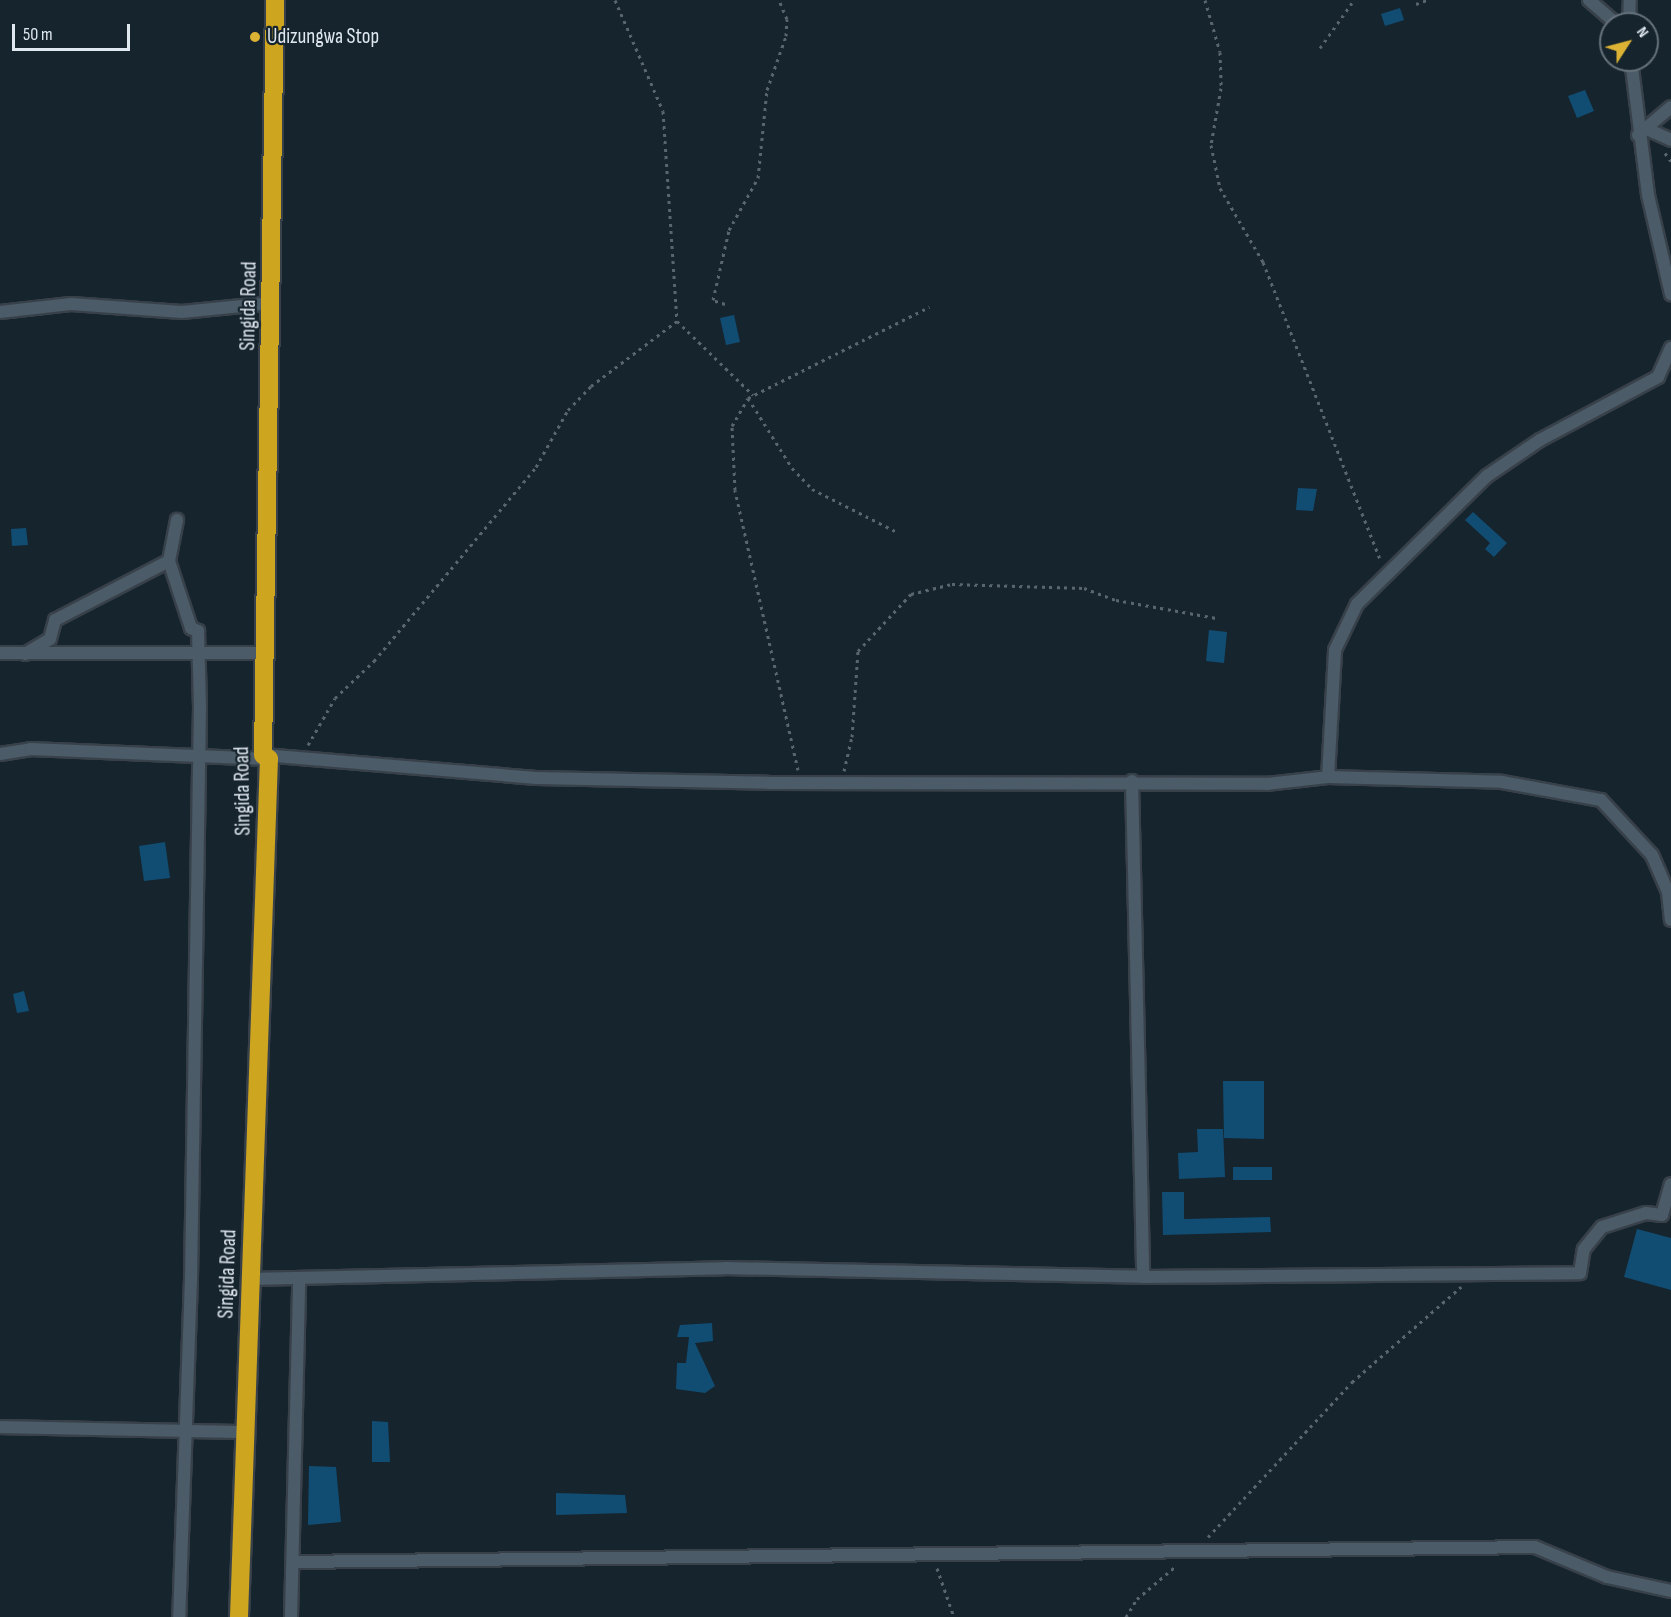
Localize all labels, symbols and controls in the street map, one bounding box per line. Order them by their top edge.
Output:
scale bar [15,12,134,50]
north arrow [1599,12,1659,72]
text: N [1632,23,1653,41]
text: 50 m [23,24,53,45]
place label: Udizungwa Stop [267,24,379,50]
marker: Udizungwa Stop [248,30,262,44]
street label: Singida Road [236,261,262,351]
street label: Singida Road [230,746,256,836]
street label: Singida Road [214,1229,242,1319]

